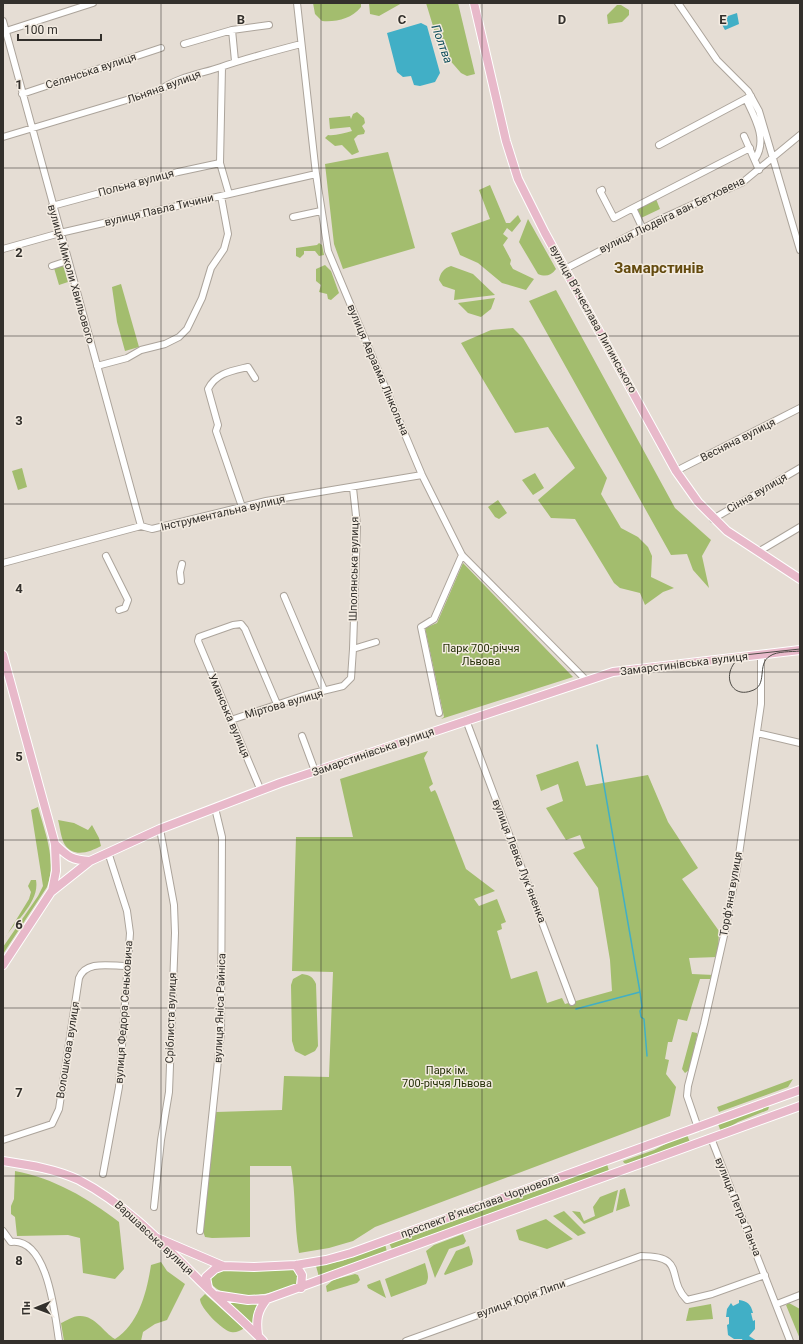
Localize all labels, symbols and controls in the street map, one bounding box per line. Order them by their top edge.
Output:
text: B [237,12,245,27]
text: C [398,12,407,27]
text: D [558,12,566,27]
text: E [719,12,727,27]
scale bar [18,16,101,42]
text: 100 m [24,23,58,37]
water label: Полтва [429,23,455,65]
street label: Селянська вулиця [44,50,138,92]
street label: Льняна вулиця [125,68,203,106]
text: 1 [15,77,23,92]
street label: Польна вулиця [97,167,175,199]
street label: вулиця Людвіга ван Бетховена [597,174,747,256]
street label: вулиця Павла Тичини [103,191,215,229]
street label: вулиця Миколи Хвильового [45,203,97,345]
street label: вулиця Вʼячеслава Липинського [547,243,639,395]
text: 2 [15,245,23,260]
district label: Замарстинів [614,259,704,277]
street label: вулиця Авраама Лінкольна [344,302,412,438]
text: 3 [15,413,23,428]
street label: Весняна вулиця [698,415,778,465]
street label: Сінна вулиця [724,470,790,516]
street label: Інструментальна вулиця [160,492,286,534]
street label: Шполянська вулиця [347,517,361,621]
text: 4 [15,581,23,596]
park label: Парк 700-річчя Львова [442,642,520,668]
street label: Замарстинівська вулиця [619,650,749,678]
street label: Уманська вулиця [205,672,253,760]
street label: Міртова вулиця [243,687,325,721]
street label: Замарстинівська вулиця [310,725,436,779]
text: 5 [15,749,23,764]
street label: вулиця Левка Лукʼяненка [489,797,549,925]
street label: Торфʼяна вулиця [717,850,745,938]
text: 6 [15,917,23,932]
street label: вулиця Федора Сеньковича [113,940,135,1084]
street label: вулиця Яніса Райніса [212,953,228,1063]
street label: Сріблиста вулиця [163,972,179,1064]
street label: Волошкова вулиця [54,1000,82,1100]
park label: Парк ім. 700-річчя Львова [402,1064,492,1090]
text: 7 [15,1085,23,1100]
street label: вулиця Петра Панча [712,1156,764,1258]
street label: проспект Вʼячеслава Чорновола [399,1171,561,1241]
street label: Варшавська вулиця [112,1198,196,1278]
text: 8 [15,1253,23,1268]
street label: вулиця Юрія Липи [475,1277,567,1321]
north arrow [16,1288,56,1328]
text: Пн [20,1301,33,1315]

